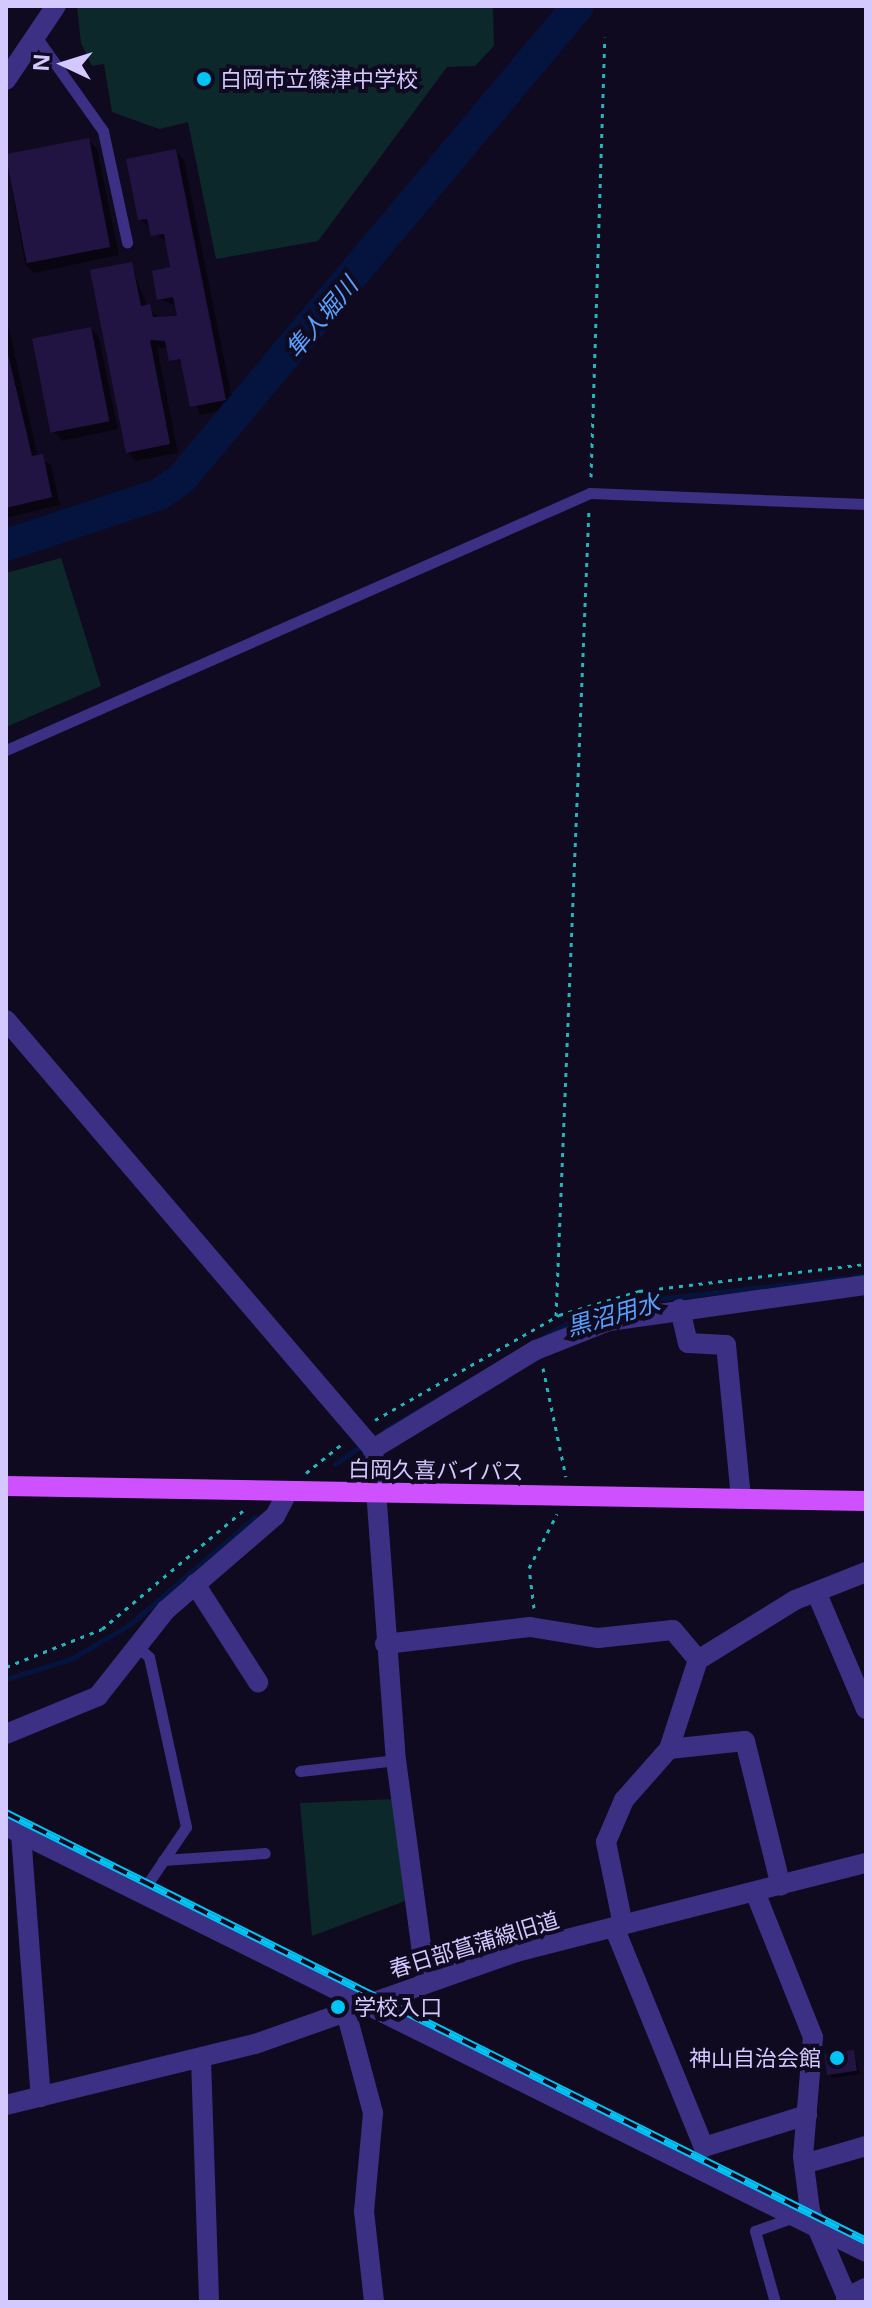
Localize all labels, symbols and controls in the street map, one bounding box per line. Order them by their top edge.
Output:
north arrow [24,24,104,104]
text: N [24,52,56,72]
place label: 白岡市立篠津中学校 [220,66,418,92]
marker: 白岡市立篠津中学校 [195,70,213,88]
water label: 隼人堀川 [279,271,363,363]
water label: 黒沼用水 [563,1287,663,1341]
street label: 白岡久喜バイパス [348,1455,524,1485]
street label: 春日部菖蒲線旧道 [386,1906,562,1982]
place label: 学校入口 [354,1994,442,2020]
marker: 学校入口 [329,1998,347,2016]
place label: 神山自治会館 [689,2045,821,2071]
marker: 神山自治会館 [828,2049,846,2067]

